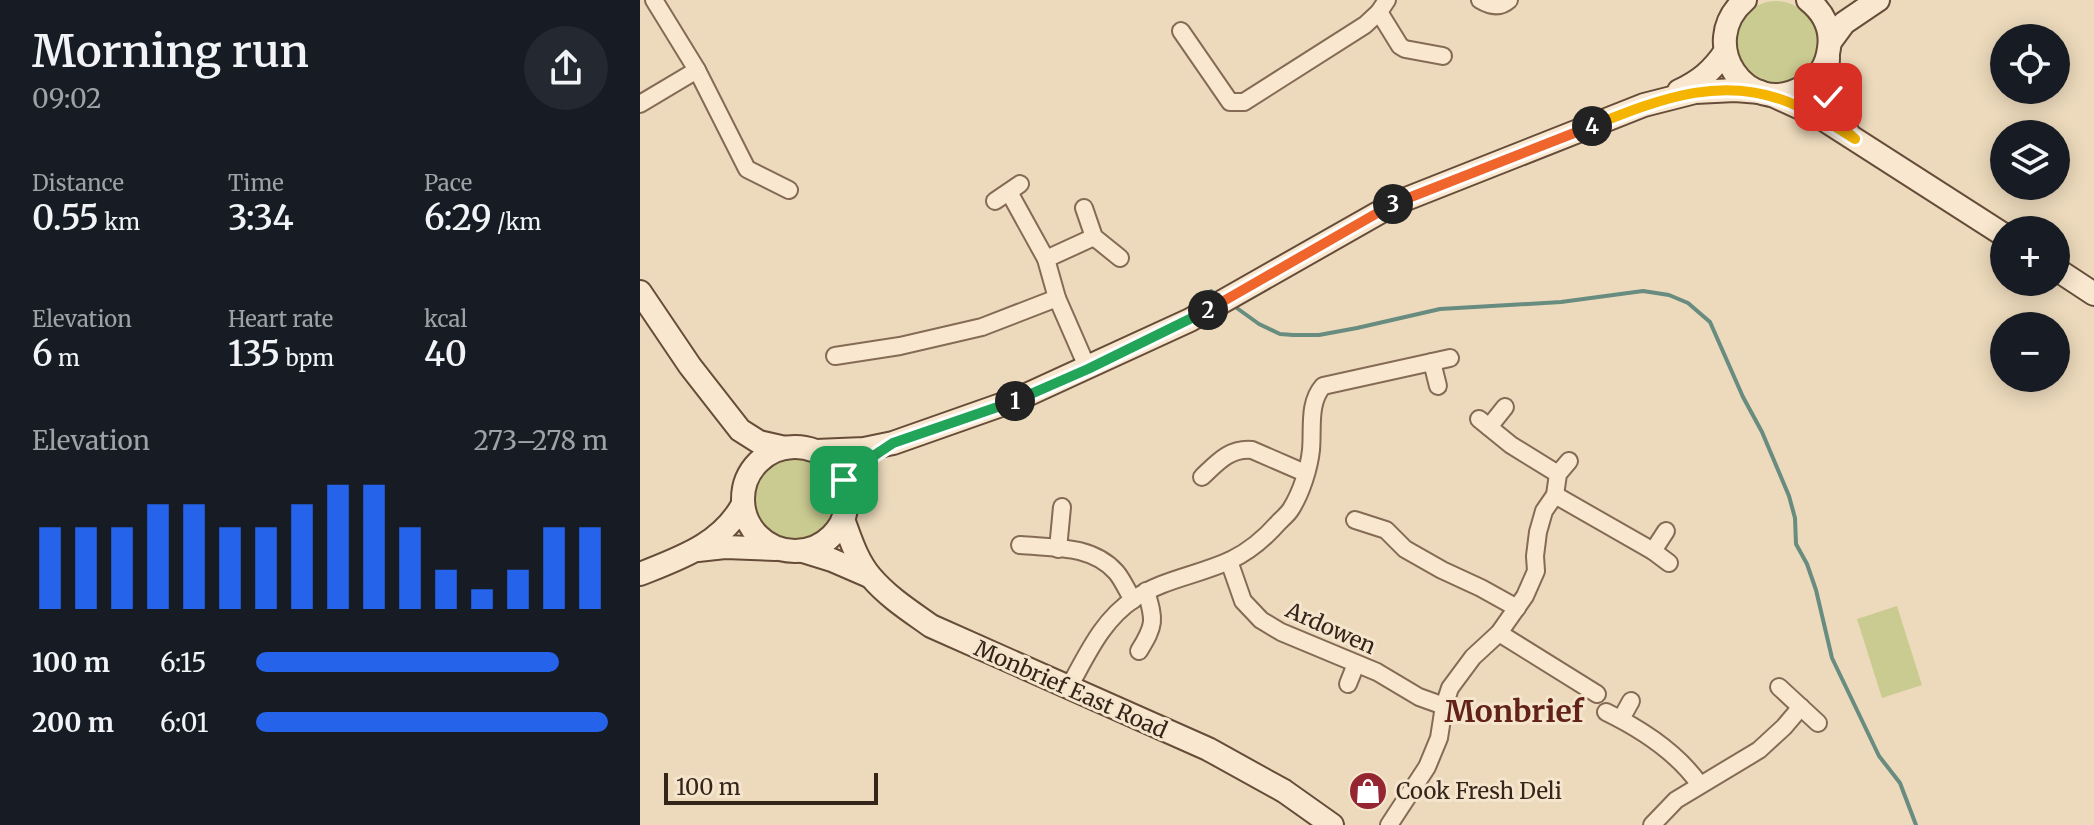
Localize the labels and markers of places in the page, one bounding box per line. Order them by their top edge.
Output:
pin [1794,63,1862,131]
pin: 4 [1572,106,1612,146]
pin: 3 [1373,184,1413,224]
pin: 2 [1188,290,1228,330]
pin: 1 [995,381,1035,421]
pin [810,446,878,514]
shop icon: Cook Fresh Deli [1347,770,1389,812]
place label: Cook Fresh Deli [1396,777,1562,805]

